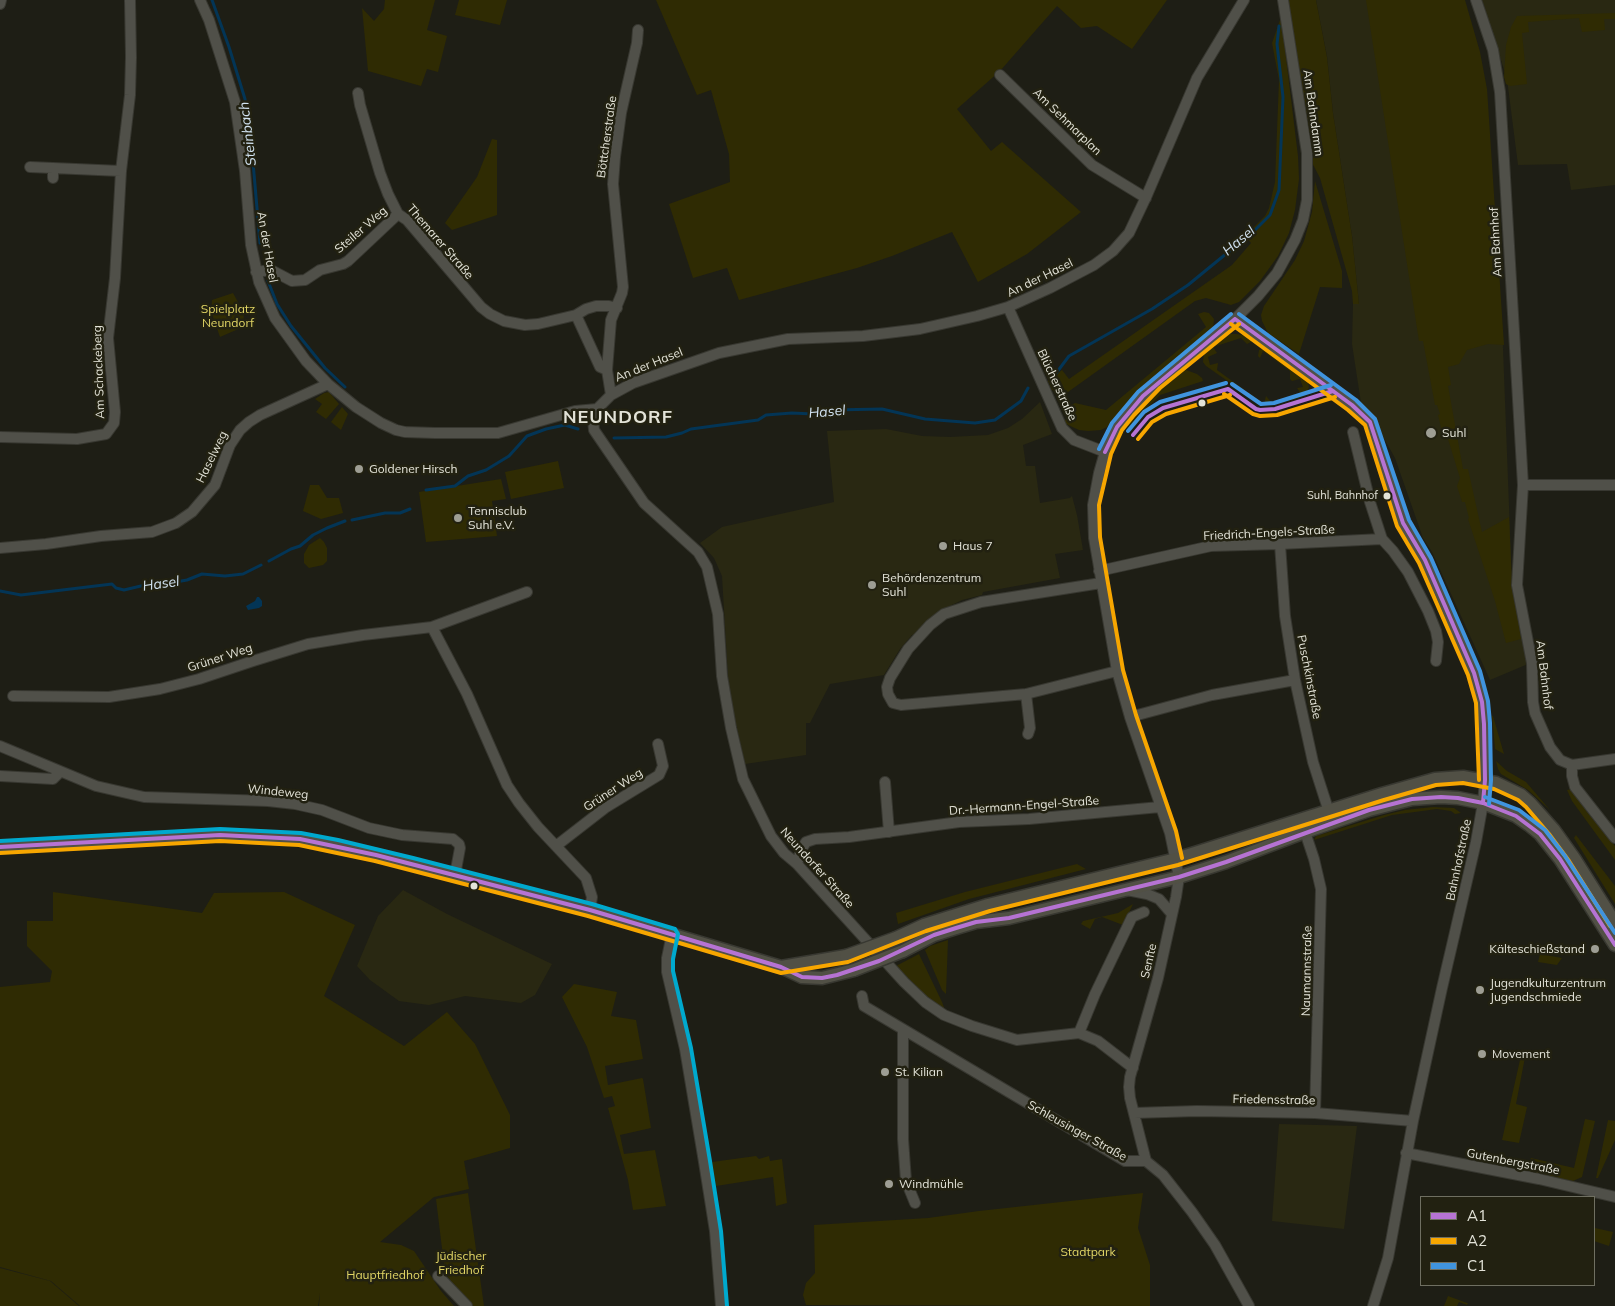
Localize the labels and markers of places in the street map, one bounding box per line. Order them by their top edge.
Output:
unlabelled marker [1197,398,1207,408]
marker: Suhl [1424,426,1438,440]
place label: Suhl [1442,426,1466,440]
place label: Goldener Hirsch [369,462,458,476]
marker: Goldener Hirsch [353,463,365,475]
place label: Suhl, Bahnhof [1307,489,1378,503]
marker: Suhl, Bahnhof [1382,491,1392,501]
place label: Tennisclub Suhl e.V. [468,504,527,532]
marker: Tennisclub Suhl e.V. [452,512,464,524]
place label: Haus 7 [953,539,993,553]
marker: Haus 7 [937,540,949,552]
place label: Behördenzentrum Suhl [882,571,981,599]
marker: Behördenzentrum Suhl [866,579,878,591]
unlabelled marker [469,881,479,891]
place label: Kälteschießstand [1489,942,1585,956]
marker: Kälteschießstand [1589,943,1601,955]
place label: Jugendkulturzentrum Jugendschmiede [1490,976,1606,1004]
marker: Jugendkulturzentrum Jugendschmiede [1474,984,1486,996]
place label: Movement [1492,1047,1550,1061]
marker: Movement [1476,1048,1488,1060]
place label: St. Kilian [895,1065,943,1079]
marker: St. Kilian [879,1066,891,1078]
place label: Windmühle [899,1177,963,1191]
marker: Windmühle [883,1178,895,1190]

